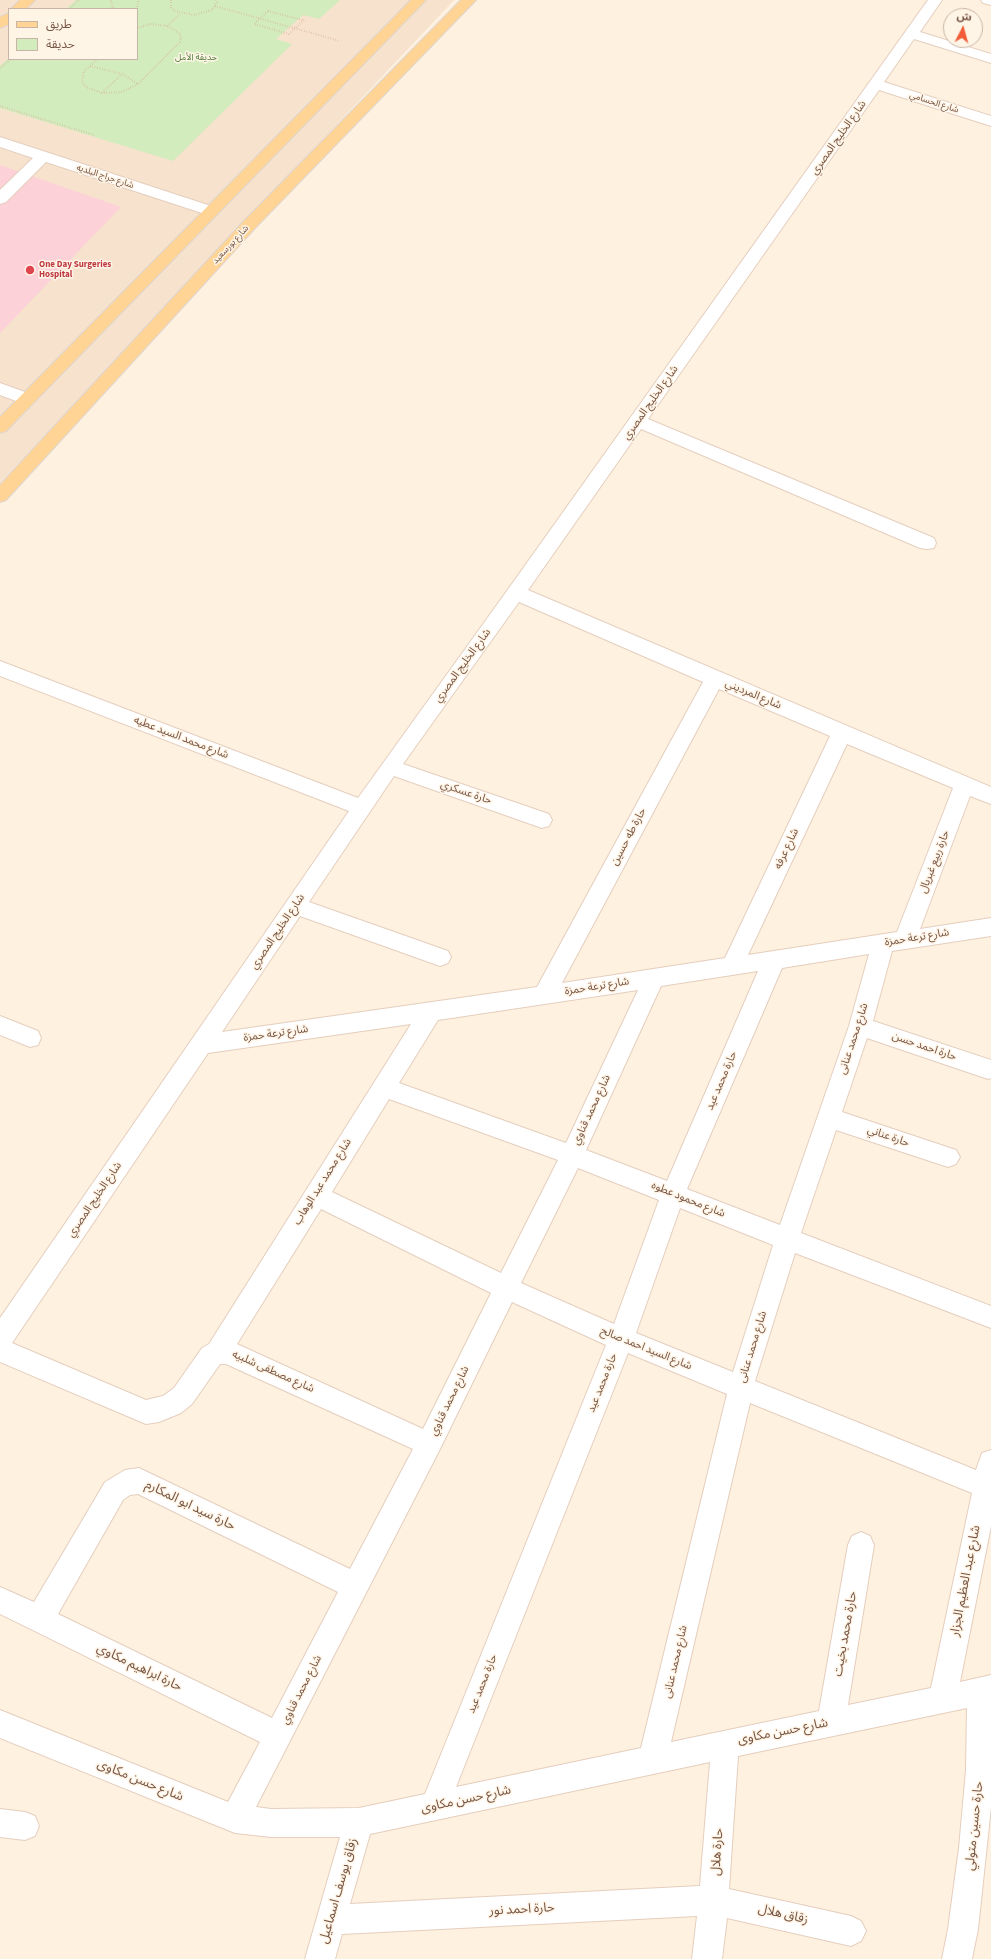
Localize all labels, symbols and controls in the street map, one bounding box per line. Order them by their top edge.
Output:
legend [8,8,138,60]
north arrow [943,8,983,48]
text: ش [956,8,972,25]
text: طريق [46,16,72,33]
text: حديقة [46,36,75,53]
park label: حديقة الأمل [175,53,217,63]
street label: شارع الحسامي [908,90,960,116]
street label: شارع الخليج المصري [808,98,870,178]
street label: شارع جراج البلديه [75,163,135,191]
street label: شارع بورسعيد [210,223,252,267]
place label: One Day Surgeries Hospital [39,260,111,281]
marker: One Day Surgeries Hospital [24,264,36,276]
street label: شارع الخليج المصري [620,363,682,443]
street label: شارع الخليج المصري [432,627,494,705]
street label: شارع المرديني [723,677,783,713]
street label: شارع محمد السيد عطيه [132,714,230,762]
street label: حارة عسكري [439,778,493,808]
street label: حارة طه حسين [608,806,650,868]
street label: شارع عرفه [772,827,802,871]
street label: حارة ربيع غبريال [917,829,953,895]
street label: شارع الخليج المصري [248,892,308,972]
street label: شارع ترعة حمزة [884,926,950,950]
street label: شارع ترعة حمزة [564,975,630,999]
street label: شارع محمد عنانى [836,1002,872,1076]
street label: شارع ترعة حمزة [243,1023,309,1045]
street label: حارة احمد حسن [890,1030,958,1064]
street label: حارة محمد عيد [704,1050,740,1112]
street label: شارع محمد قناوي [570,1073,614,1147]
street label: حارة عناني [865,1124,911,1150]
street label: شارع محمد عبد الوهاب [291,1136,355,1228]
street label: شارع الخليج المصري [65,1160,125,1240]
street label: شارع محمود عطوه [649,1179,727,1221]
street label: شارع محمد عنانى [736,1309,770,1385]
street label: شارع السيد احمد صالح [598,1325,694,1373]
street label: شارع مصطفى شلبيه [230,1348,316,1396]
street label: حارة محمد عيد [585,1352,621,1414]
street label: شارع محمد قناوي [427,1364,473,1438]
street label: حارة سيد ابو المكارم [142,1477,238,1535]
street label: شارع عبد العظيم الجزار [948,1524,984,1638]
street label: حارة محمد بخيت [831,1590,861,1678]
street label: شارع محمد عنانى [661,1624,691,1700]
street label: حارة ابراهيم مكاوي [94,1641,184,1695]
street label: شارع محمد قناوي [279,1653,325,1727]
street label: حارة محمد عيد [465,1653,501,1715]
street label: شارع حسن مكاوى [737,1716,829,1748]
street label: شارع حسن مكاوى [95,1757,185,1805]
street label: حارة حسين متولي [963,1780,987,1872]
street label: شارع حسن مكاوى [420,1783,512,1817]
street label: حارة هلال [709,1828,727,1876]
street label: زقاق يوسف اسماعيل [316,1836,362,1946]
street label: حارة احمد نور [489,1900,555,1920]
street label: زقاق هلال [756,1902,810,1928]

